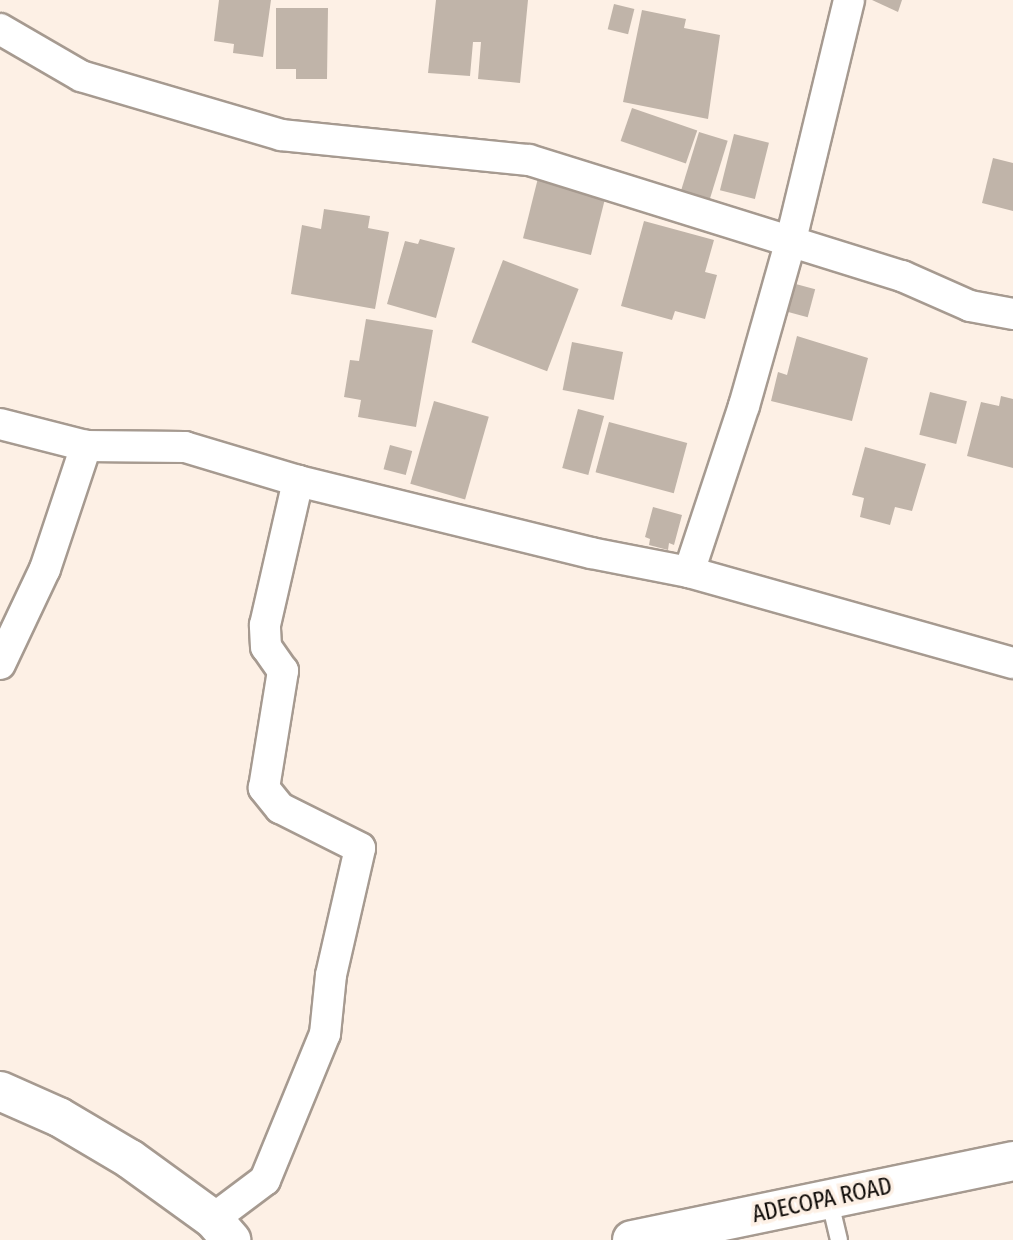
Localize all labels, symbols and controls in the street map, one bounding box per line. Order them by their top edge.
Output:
street label: ADECOPA ROAD [750,1172,894,1228]

